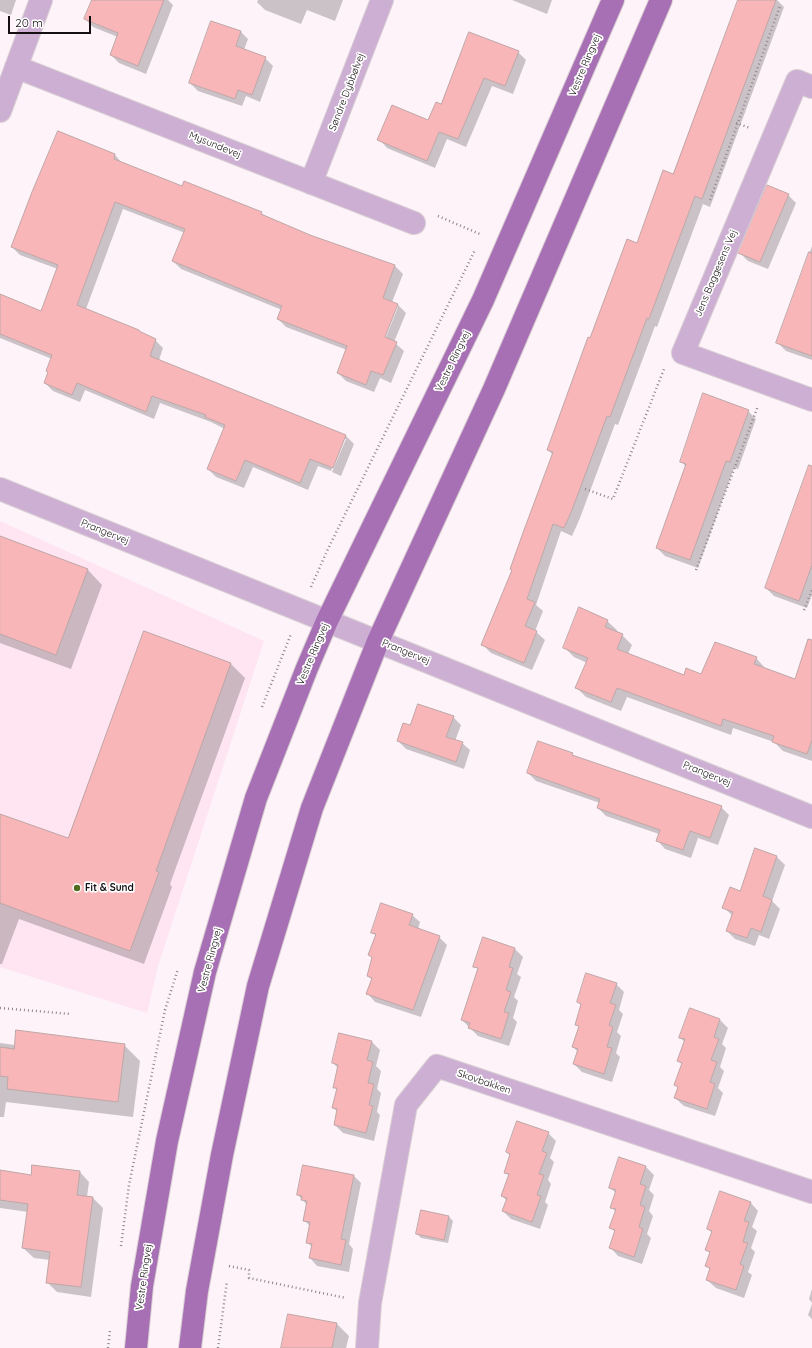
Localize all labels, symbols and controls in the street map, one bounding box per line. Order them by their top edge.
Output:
scale bar [10,8,93,34]
text: 20 m [15,15,43,30]
street label: Vestre Ringvej [566,32,604,98]
street label: Søndre Dybbølvej [327,51,367,133]
street label: Mysundevej [187,129,243,161]
street label: Jens Baggesens Vej [692,228,740,318]
street label: Vestre Ringvej [433,328,473,394]
street label: Prangervej [79,517,131,547]
street label: Vestre Ringvej [294,621,332,687]
street label: Prangervej [380,637,432,667]
street label: Prangervej [681,759,733,789]
place label: Fit & Sund [85,882,134,894]
marker: Fit & Sund [72,883,82,893]
street label: Vestre Ringvej [196,926,224,994]
street label: Skovbakken [456,1067,512,1097]
street label: Vestre Ringvej [133,1243,155,1311]

